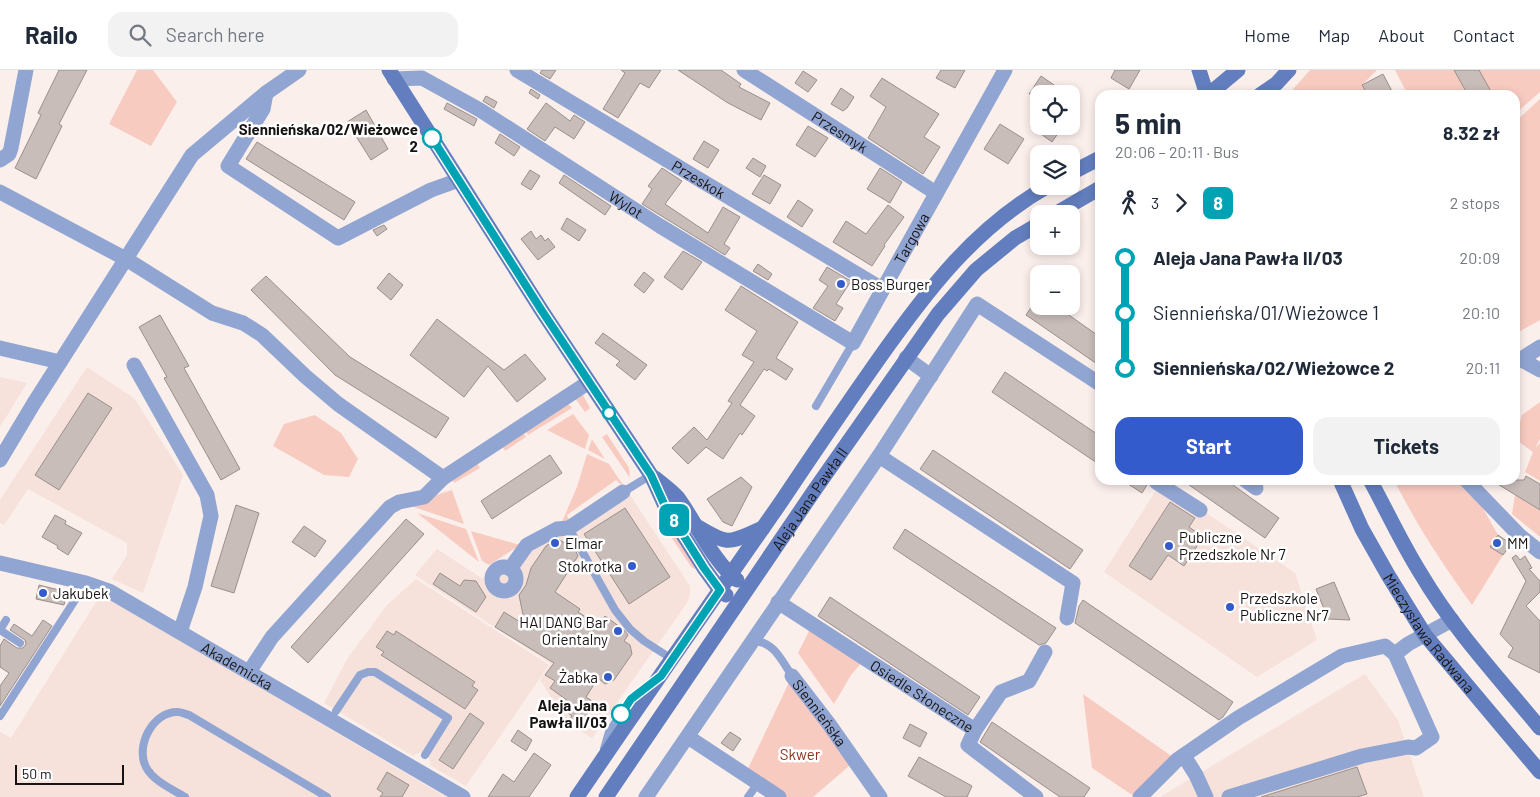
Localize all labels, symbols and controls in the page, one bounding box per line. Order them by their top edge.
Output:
search box [108,12,458,57]
text: Railo [25,20,78,49]
icon: search [126,21,154,49]
text: Search here [166,23,265,46]
text: Home [1244,24,1290,46]
text: Map [1318,24,1350,46]
text: About [1378,24,1425,46]
text: Contact [1453,24,1515,46]
map controls [1030,85,1080,315]
button: locate [1030,85,1080,135]
text: 5 min [1115,106,1182,140]
street label: Przesmyk [809,107,872,156]
place label: Siennieńska/02/Wieżowce 2 [239,120,418,155]
text: 8.32 zł [1443,121,1500,144]
marker: Siennieńska/02/Wieżowce 2 [422,128,442,148]
text: 20:06 – 20:11 · Bus [1115,142,1239,161]
button: layers [1030,145,1080,195]
street label: Przeskok [669,156,729,202]
street label: Wylot [606,187,646,222]
icon: walk [1115,189,1143,217]
icon: forward [1167,189,1195,217]
text: 8 [1213,192,1223,214]
text: 3 [1151,193,1159,212]
text: 2 stops [1450,193,1500,212]
button: + [1030,205,1080,255]
street label: Targowa [890,210,933,267]
text: Aleja Jana Pawła II/03 [1153,246,1343,269]
text: 20:09 [1460,248,1500,267]
button: − [1030,265,1080,315]
place label: Boss Burger [851,275,930,293]
marker: Boss Burger [835,278,847,290]
text: Siennieńska/01/Wieżowce 1 [1153,301,1379,324]
text: 20:10 [1462,303,1500,322]
text: Siennieńska/02/Wieżowce 2 [1153,356,1394,379]
text: 20:11 [1466,358,1500,377]
unlabelled marker [602,406,616,420]
button: Start [1115,417,1303,475]
button: Tickets [1313,417,1500,475]
street label: Aleja Jana Pawła II [767,444,851,553]
line badge: 8 [658,504,690,536]
text: 8 [669,509,679,531]
place label: Publiczne Przedszkole Nr 7 [1179,528,1286,563]
place label: Elmar [565,534,604,552]
place label: MM [1507,534,1528,552]
marker: Elmar [549,537,561,549]
marker: MM [1491,537,1503,549]
marker: Publiczne Przedszkole Nr 7 [1163,540,1175,552]
place label: Stokrotka [558,557,622,575]
marker: Stokrotka [626,560,638,572]
street label: Mieczysława Radwana [1380,570,1479,697]
place label: Jakubek [53,584,109,602]
marker: Jakubek [37,587,49,599]
place label: Przedszkole Publiczne Nr7 [1240,589,1329,624]
marker: Przedszkole Publiczne Nr7 [1224,601,1236,613]
place label: HAI DANG Bar Orientalny [519,613,609,648]
marker: HAI DANG Bar Orientalny [612,625,624,637]
street label: Akademicka [198,638,276,693]
street label: Osiedle Słoneczne [867,656,977,736]
place label: Żabka [559,668,598,686]
marker: Żabka [602,671,614,683]
street label: Siennieńska [789,676,851,750]
place label: Aleja Jana Pawła II/03 [530,696,607,731]
marker: Aleja Jana Pawła II/03 [611,704,631,724]
park label: Skwer [780,745,821,763]
scale bar [15,762,124,785]
text: 50 m [22,765,51,782]

